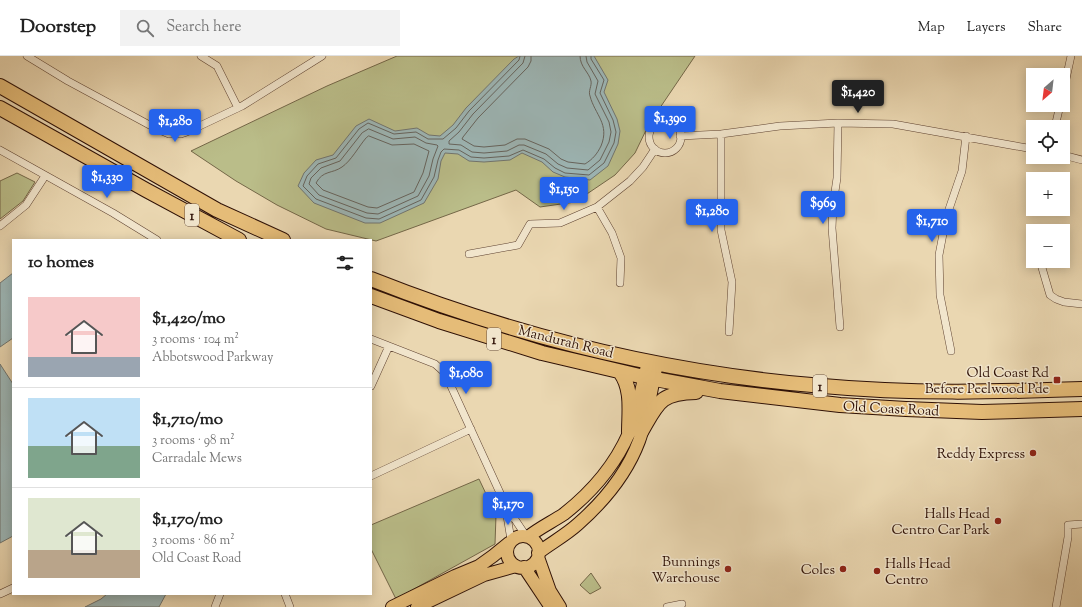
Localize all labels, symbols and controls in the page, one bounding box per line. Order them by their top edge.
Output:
search box [120,10,400,46]
text: Doorstep [20,14,96,41]
icon: search [134,17,156,39]
text: Search here [166,17,241,38]
text: Map [918,18,945,38]
text: Layers [967,18,1005,38]
text: Share [1027,18,1062,38]
north arrow [1026,68,1070,112]
map controls [1026,68,1070,268]
pin: $1,420 [825,80,891,114]
text: $1,420 [841,84,875,102]
pin: $1,390 [637,106,703,140]
pin: $1,280 [142,109,208,143]
text: $1,390 [654,110,686,128]
text: $1,280 [158,113,192,131]
button: locate [1026,120,1070,164]
pin: $1,330 [74,165,140,199]
text: $1,330 [91,169,123,187]
button: + [1026,172,1070,216]
pin: $1,150 [531,177,597,211]
text: $1,150 [549,181,579,199]
pin: $969 [799,191,847,225]
text: $969 [810,195,836,213]
pin: $1,280 [679,199,745,233]
text: $1,280 [695,203,729,221]
road number: 1 [185,204,199,226]
pin: $1,710 [899,209,965,243]
text: $1,710 [916,213,948,231]
button: − [1026,224,1070,268]
text: 10 homes [28,251,94,275]
icon: filters [334,252,356,274]
text: $1,420/mo [152,307,225,331]
icon: home [60,313,108,361]
street label: Mandurah Road [516,321,615,364]
road number: 1 [487,328,501,350]
text: 3 rooms · 104 m² [152,331,239,349]
text: Abbotswood Parkway [152,349,273,367]
pin: $1,080 [433,361,499,395]
place label: Old Coast Rd Before Peelwood Pde [925,364,1049,400]
text: $1,080 [449,365,483,383]
road number: 1 [813,375,827,397]
marker: Old Coast Rd Before Peelwood Pde [1052,375,1062,385]
street label: Old Coast Road [842,397,940,423]
text: $1,710/mo [152,408,223,432]
icon: home [60,414,108,462]
text: 3 rooms · 98 m² [152,432,235,450]
place label: Reddy Express [937,445,1025,465]
marker: Reddy Express [1028,448,1038,458]
text: Carradale Mews [152,450,242,468]
pin: $1,170 [475,492,541,526]
text: $1,170 [492,496,524,514]
place label: Halls Head Centro Car Park [891,505,990,541]
text: $1,170/mo [152,508,223,532]
icon: home [60,514,108,562]
marker: Halls Head Centro Car Park [993,516,1003,526]
text: 3 rooms · 86 m² [152,532,235,550]
text: Old Coast Road [152,550,241,568]
place label: Bunnings Warehouse [651,553,720,589]
place label: Halls Head Centro [885,555,951,591]
place label: Coles [801,561,835,581]
marker: Bunnings Warehouse [723,564,733,574]
marker: Coles [838,564,848,574]
marker: Halls Head Centro [872,566,882,576]

